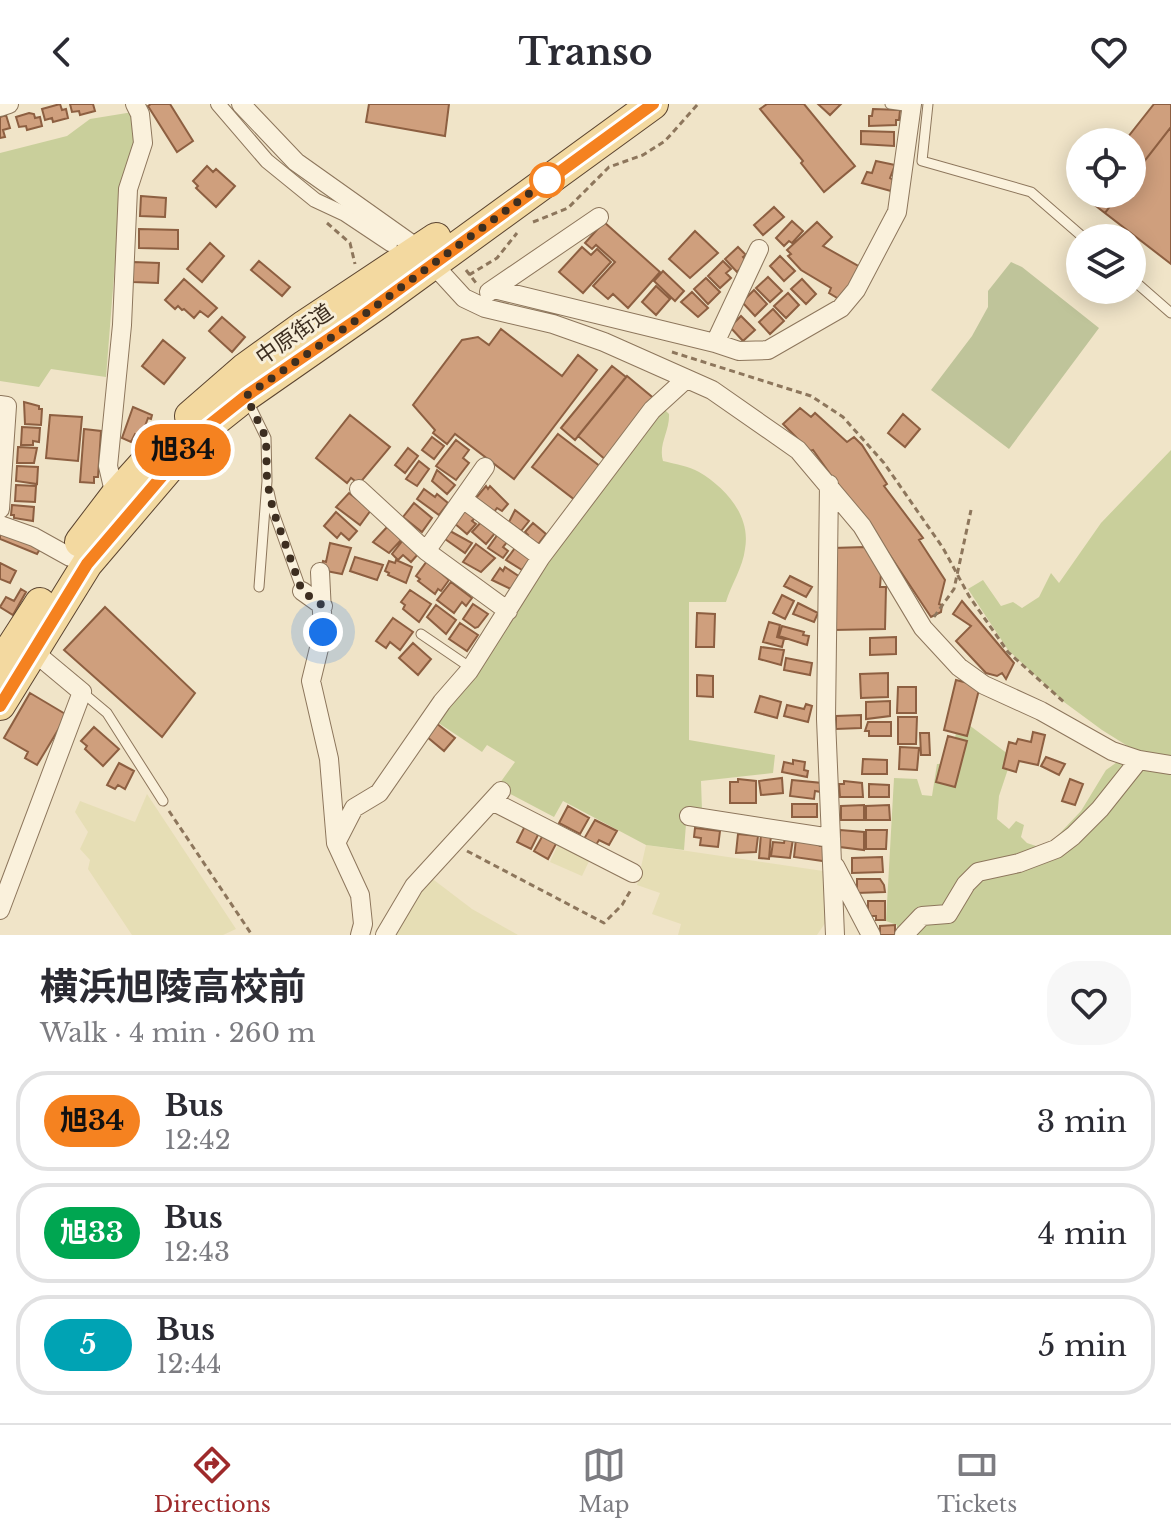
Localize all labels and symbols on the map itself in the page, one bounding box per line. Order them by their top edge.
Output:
unlabelled marker [530,163,564,197]
street label: 中原街道 [250,298,338,371]
line badge: 旭34 [137,424,229,476]
your location [303,612,343,652]

